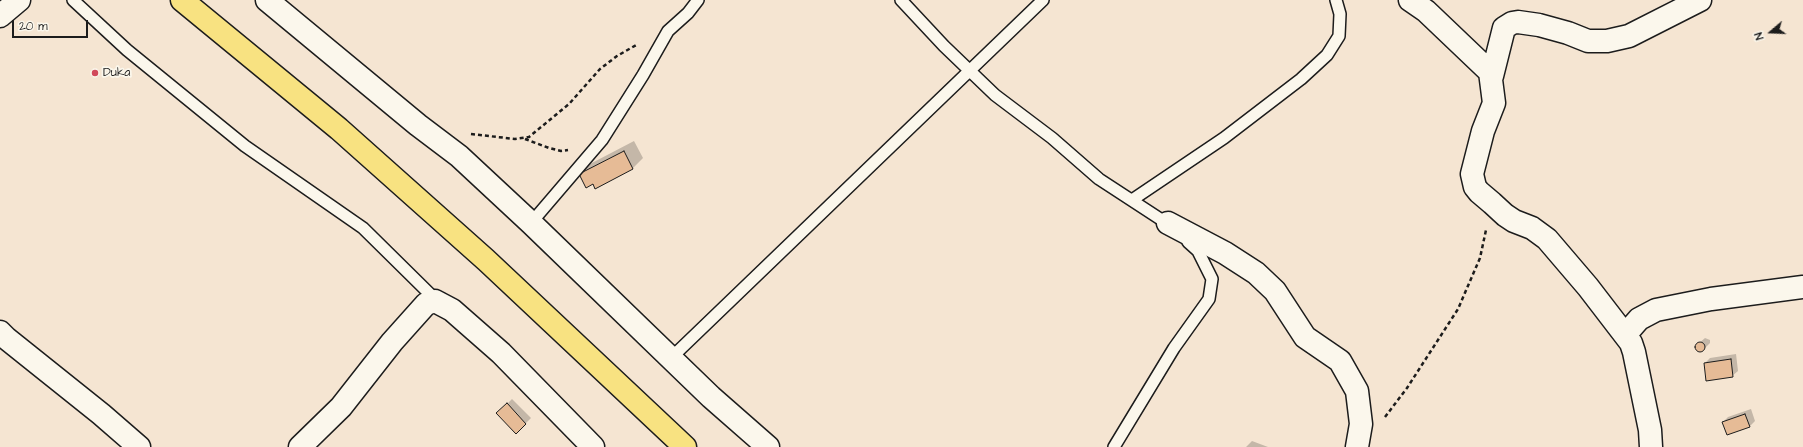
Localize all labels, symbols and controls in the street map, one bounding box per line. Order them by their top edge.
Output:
scale bar [14,12,90,38]
north arrow [1751,12,1791,52]
text: 20 m [19,18,48,35]
text: N [1751,30,1767,42]
place label: Duka [103,66,130,80]
marker: Duka [90,68,100,78]

